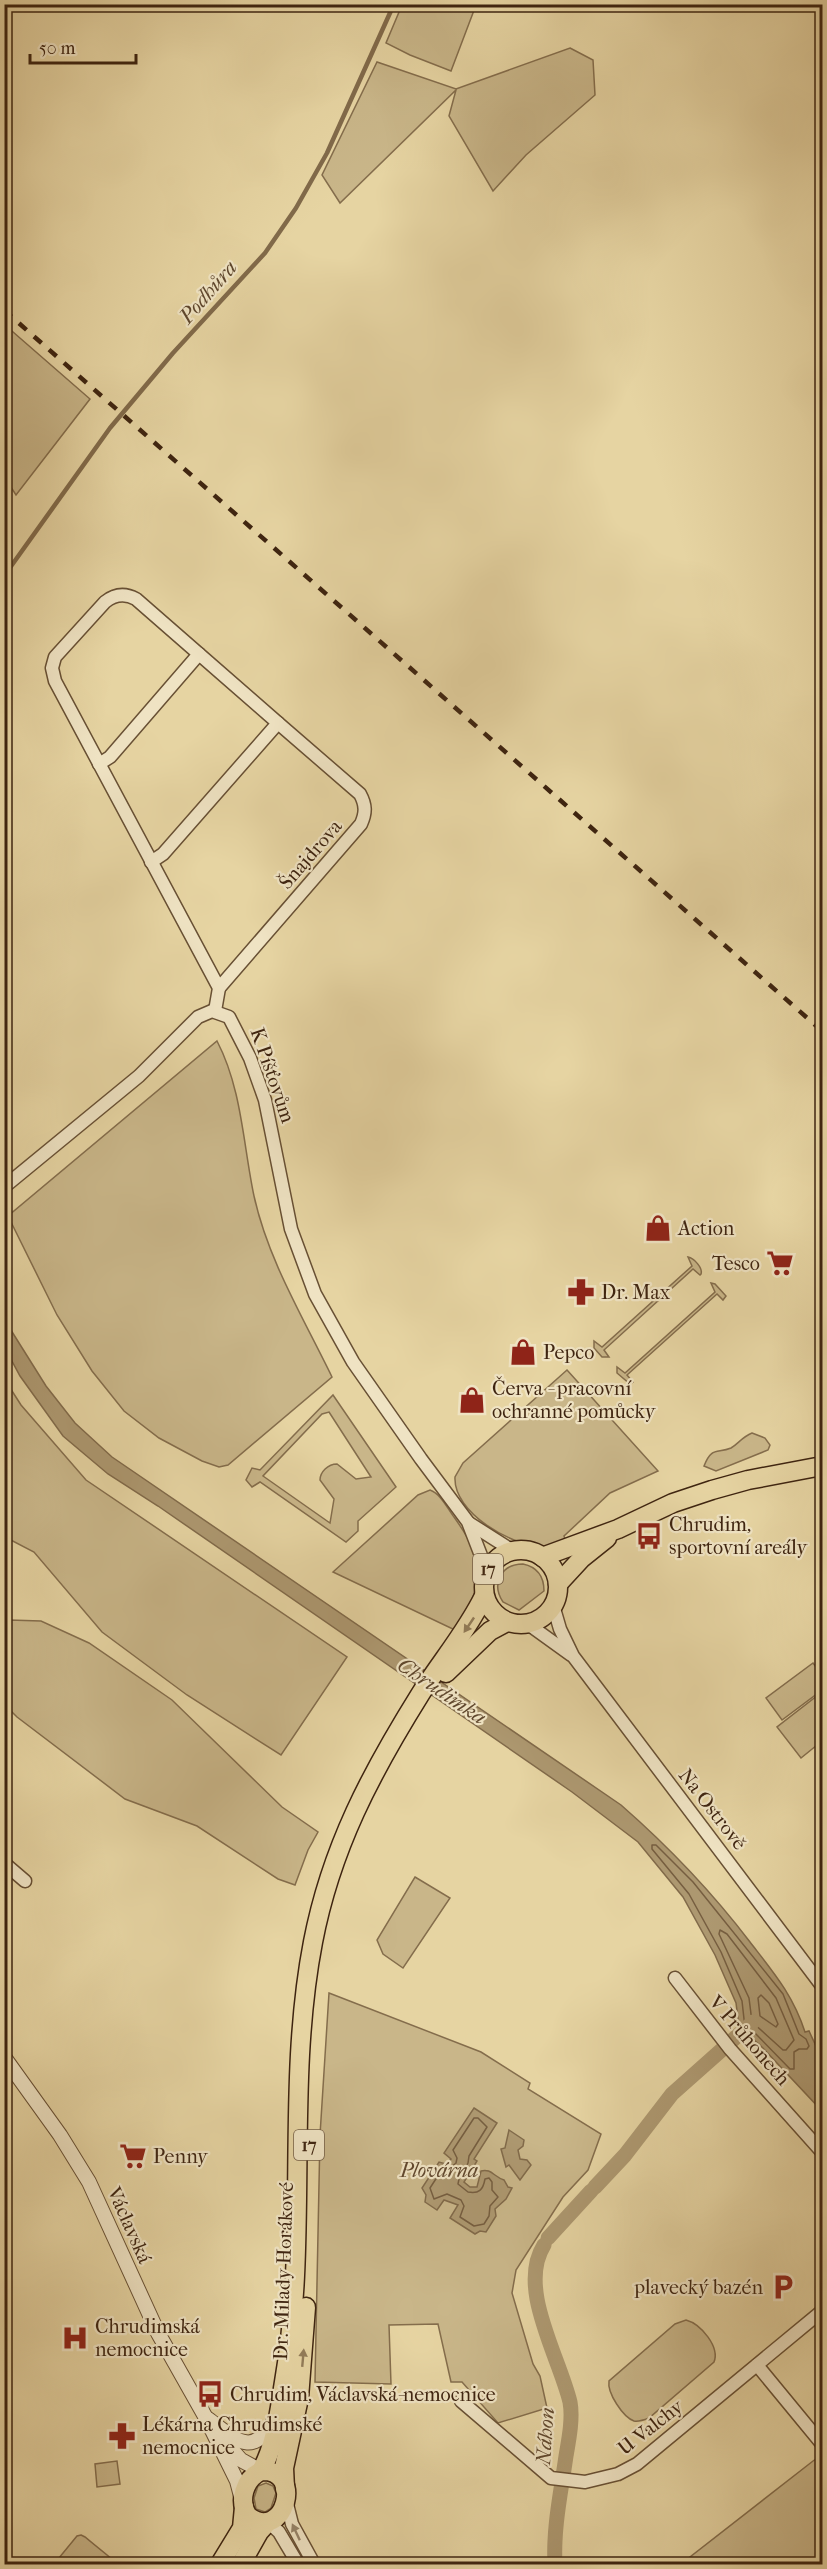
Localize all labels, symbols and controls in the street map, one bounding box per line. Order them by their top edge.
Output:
scale bar [30,27,136,65]
text: 50 m [39,38,76,59]
water label: Podhůra [174,256,242,329]
street label: Šnajdrova [273,814,347,894]
street label: K Píšťovům [246,1025,300,1126]
shop icon: Action [643,1213,673,1243]
place label: Action [677,1217,735,1240]
supermarket icon: Tesco [765,1248,795,1278]
place label: Tesco [712,1252,760,1275]
pharmacy icon: Dr. Max [566,1277,596,1307]
place label: Dr. Max [601,1281,671,1304]
shop icon: Pepco [508,1337,538,1367]
place label: Pepco [543,1341,594,1364]
place label: Červa - pracovní ochranné pomůcky [492,1376,657,1423]
shop icon: Červa - pracovní ochranné pomůcky [457,1385,487,1415]
place label: Chrudim, sportovní areály [669,1513,809,1559]
bus stop icon: Chrudim, sportovní areály [634,1521,664,1551]
road number: 17 [473,1554,503,1584]
one-way arrow [463,1616,474,1633]
water label: Chrudimka [393,1653,491,1729]
street label: Na Ostrově [674,1764,751,1854]
street label: V Průhonech [704,1990,795,2091]
road number: 17 [294,2130,324,2160]
supermarket icon: Penny [118,2141,148,2171]
place label: Penny [153,2145,209,2168]
park label: Plovárna [399,2159,478,2182]
street label: Dr. Milady Horákové [269,2181,298,2361]
street label: Václavská [102,2183,157,2268]
parking icon: plavecký bazén [768,2272,798,2302]
place label: plavecký bazén [633,2276,763,2299]
place label: Chrudimská nemocnice [95,2315,201,2361]
hospital icon: Chrudimská nemocnice [60,2323,90,2353]
one-way arrow [298,2348,308,2367]
bus stop icon: Chrudim, Václavská-nemocnice [195,2379,225,2409]
place label: Chrudim, Václavská-nemocnice [230,2383,496,2406]
street label: U Valchy [613,2394,688,2460]
water label: Náhon [531,2406,559,2467]
place label: Lékárna Chrudimské nemocnice [142,2413,322,2459]
pharmacy icon: Lékárna Chrudimské nemocnice [107,2421,137,2451]
one-way arrow [291,2523,300,2540]

